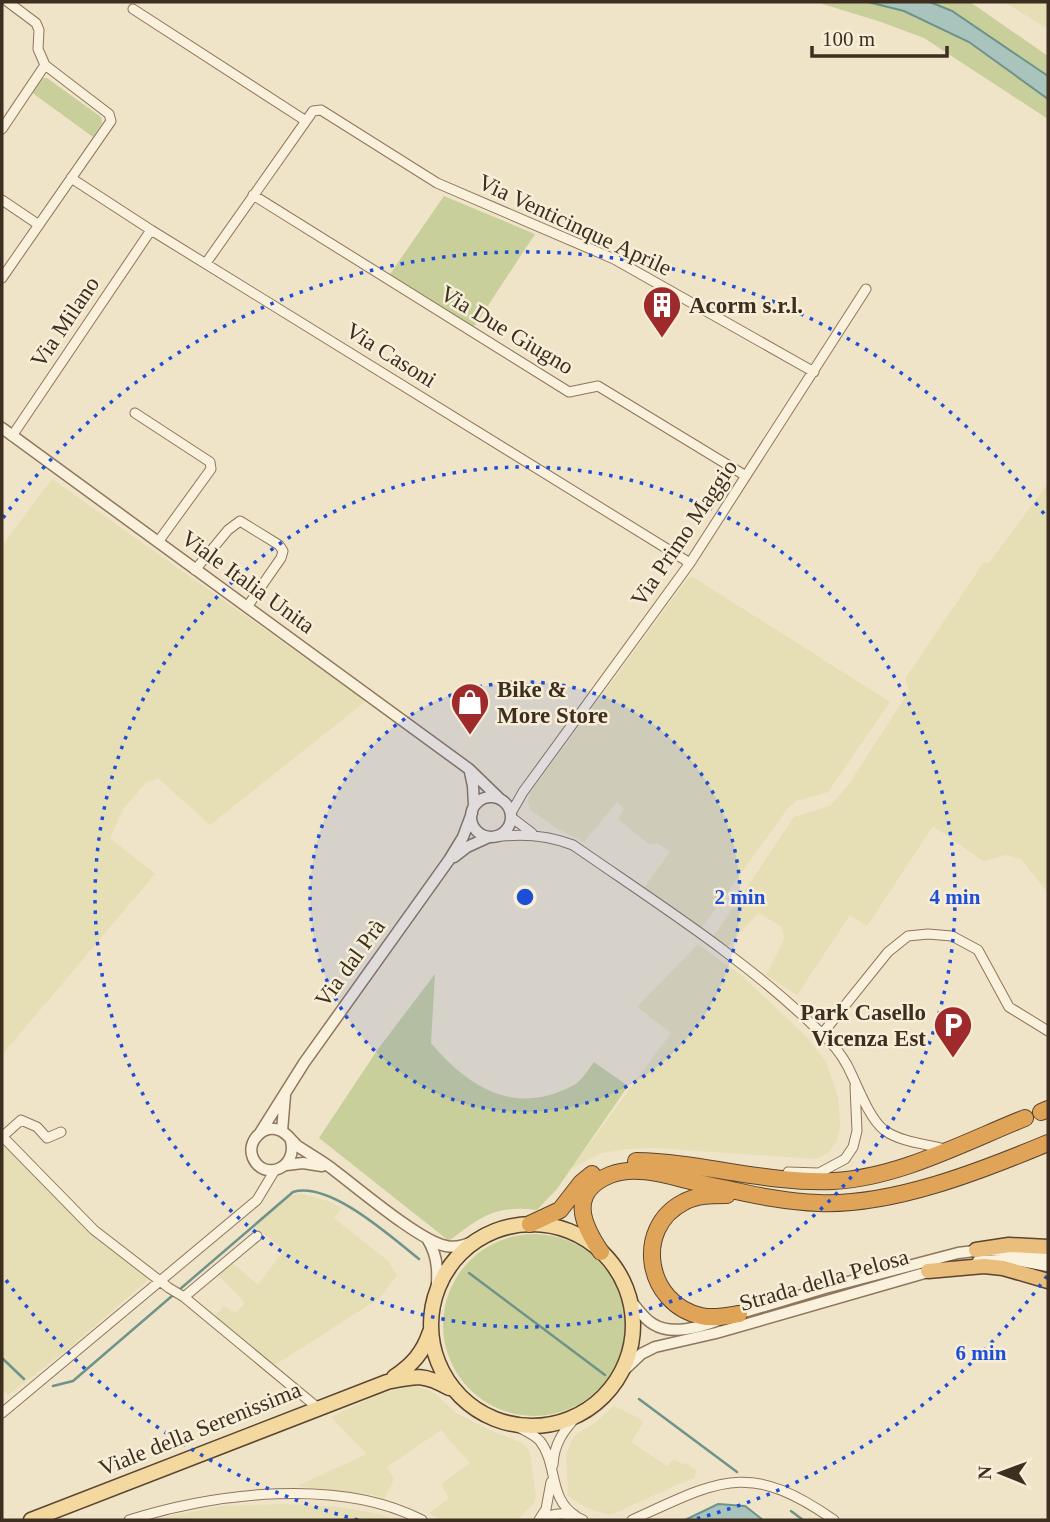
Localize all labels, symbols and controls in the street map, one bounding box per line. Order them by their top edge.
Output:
scale bar [812,14,947,58]
text: 100 m [822,27,875,51]
street label: Via Venticinque Aprile [474,169,676,281]
street label: Via Milano [26,272,104,372]
street label: Via Due Giugno [436,280,578,380]
building icon: Acorm s.r.l. [641,284,683,339]
place label: Acorm s.r.l. [689,293,803,318]
street label: Via Casoni [341,318,441,392]
street label: Via Primo Maggio [626,455,742,611]
street label: Viale Italia Unita [177,525,319,639]
place label: Bike & More Store [497,677,608,728]
shop icon: Bike & More Store [449,681,491,736]
centre of rings [513,885,537,909]
text: 2 min [715,885,766,909]
text: 4 min [930,885,981,909]
street label: Via dal Prà [310,914,390,1012]
place label: Park Casello Vicenza Est [800,1000,926,1051]
parking icon: Park Casello Vicenza Est [932,1004,974,1059]
street label: Strada della Pelosa [736,1244,912,1316]
text: 6 min [956,1341,1007,1365]
street label: Viale della Serenissima [95,1377,305,1481]
north arrow [966,1438,1036,1508]
text: N [974,1465,995,1480]

